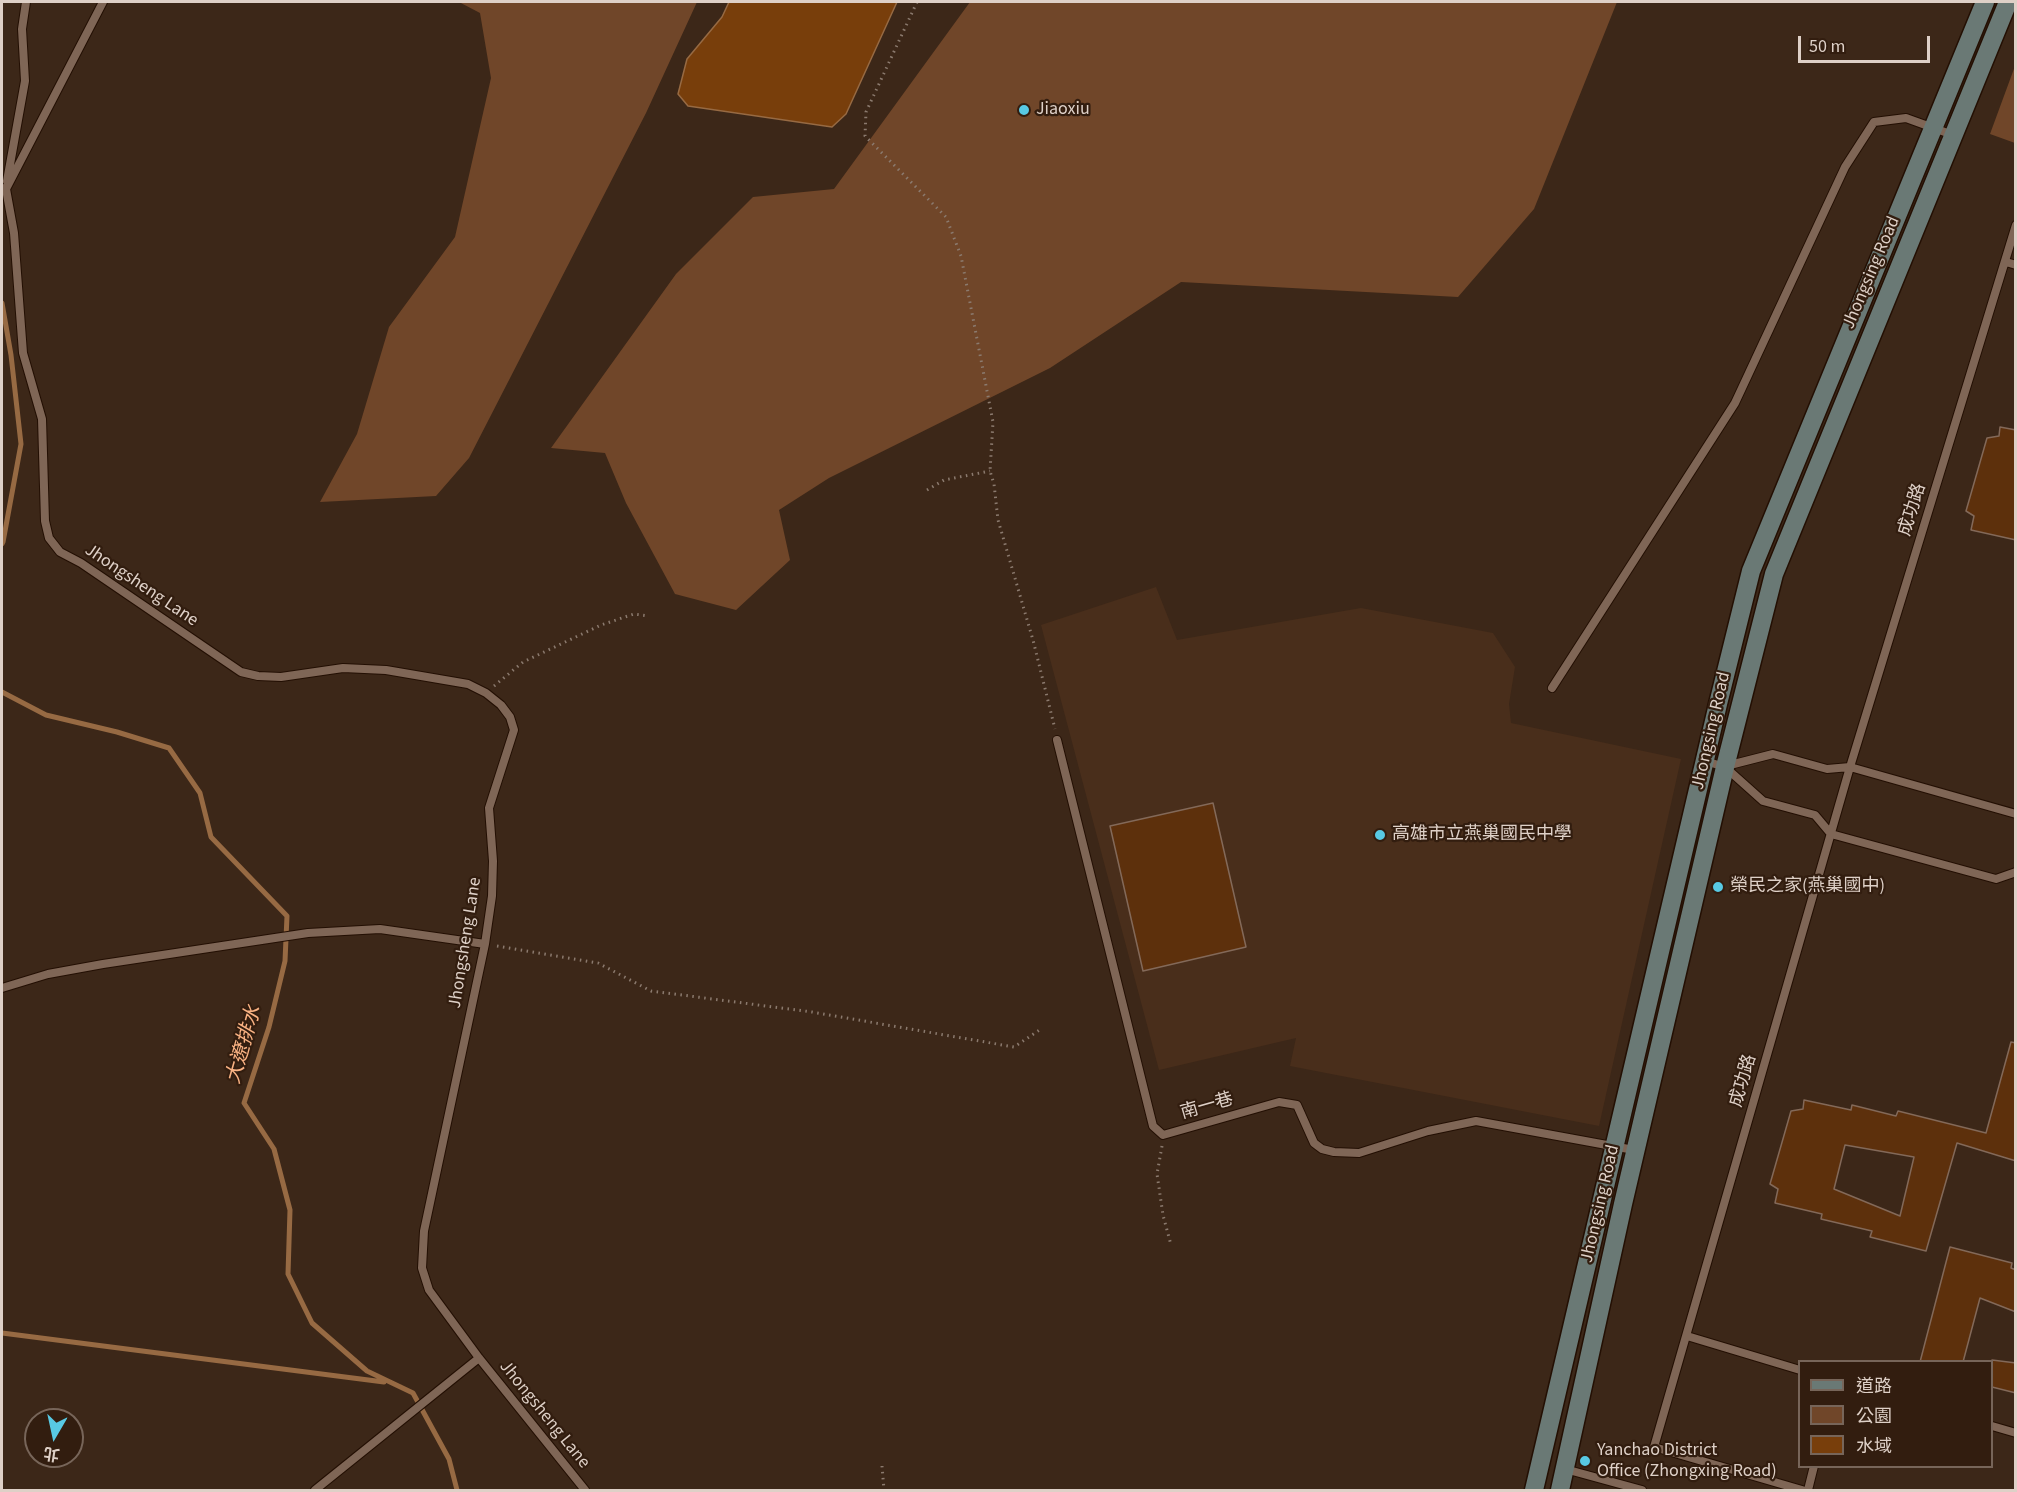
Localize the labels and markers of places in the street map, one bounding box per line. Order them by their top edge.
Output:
place label: Jiaoxiu [1036,99,1090,121]
marker: Jiaoxiu [1017,103,1031,117]
place label: 高雄市立燕巢國民中學 [1392,824,1572,846]
marker: 高雄市立燕巢國民中學 [1373,828,1387,842]
place label: 榮民之家(燕巢國中) [1730,876,1885,898]
marker: 榮民之家(燕巢國中) [1711,880,1725,894]
place label: Yanchao District Office (Zhongxing Road) [1597,1440,1777,1482]
marker: Yanchao District Office (Zhongxing Road) [1578,1454,1592,1468]

